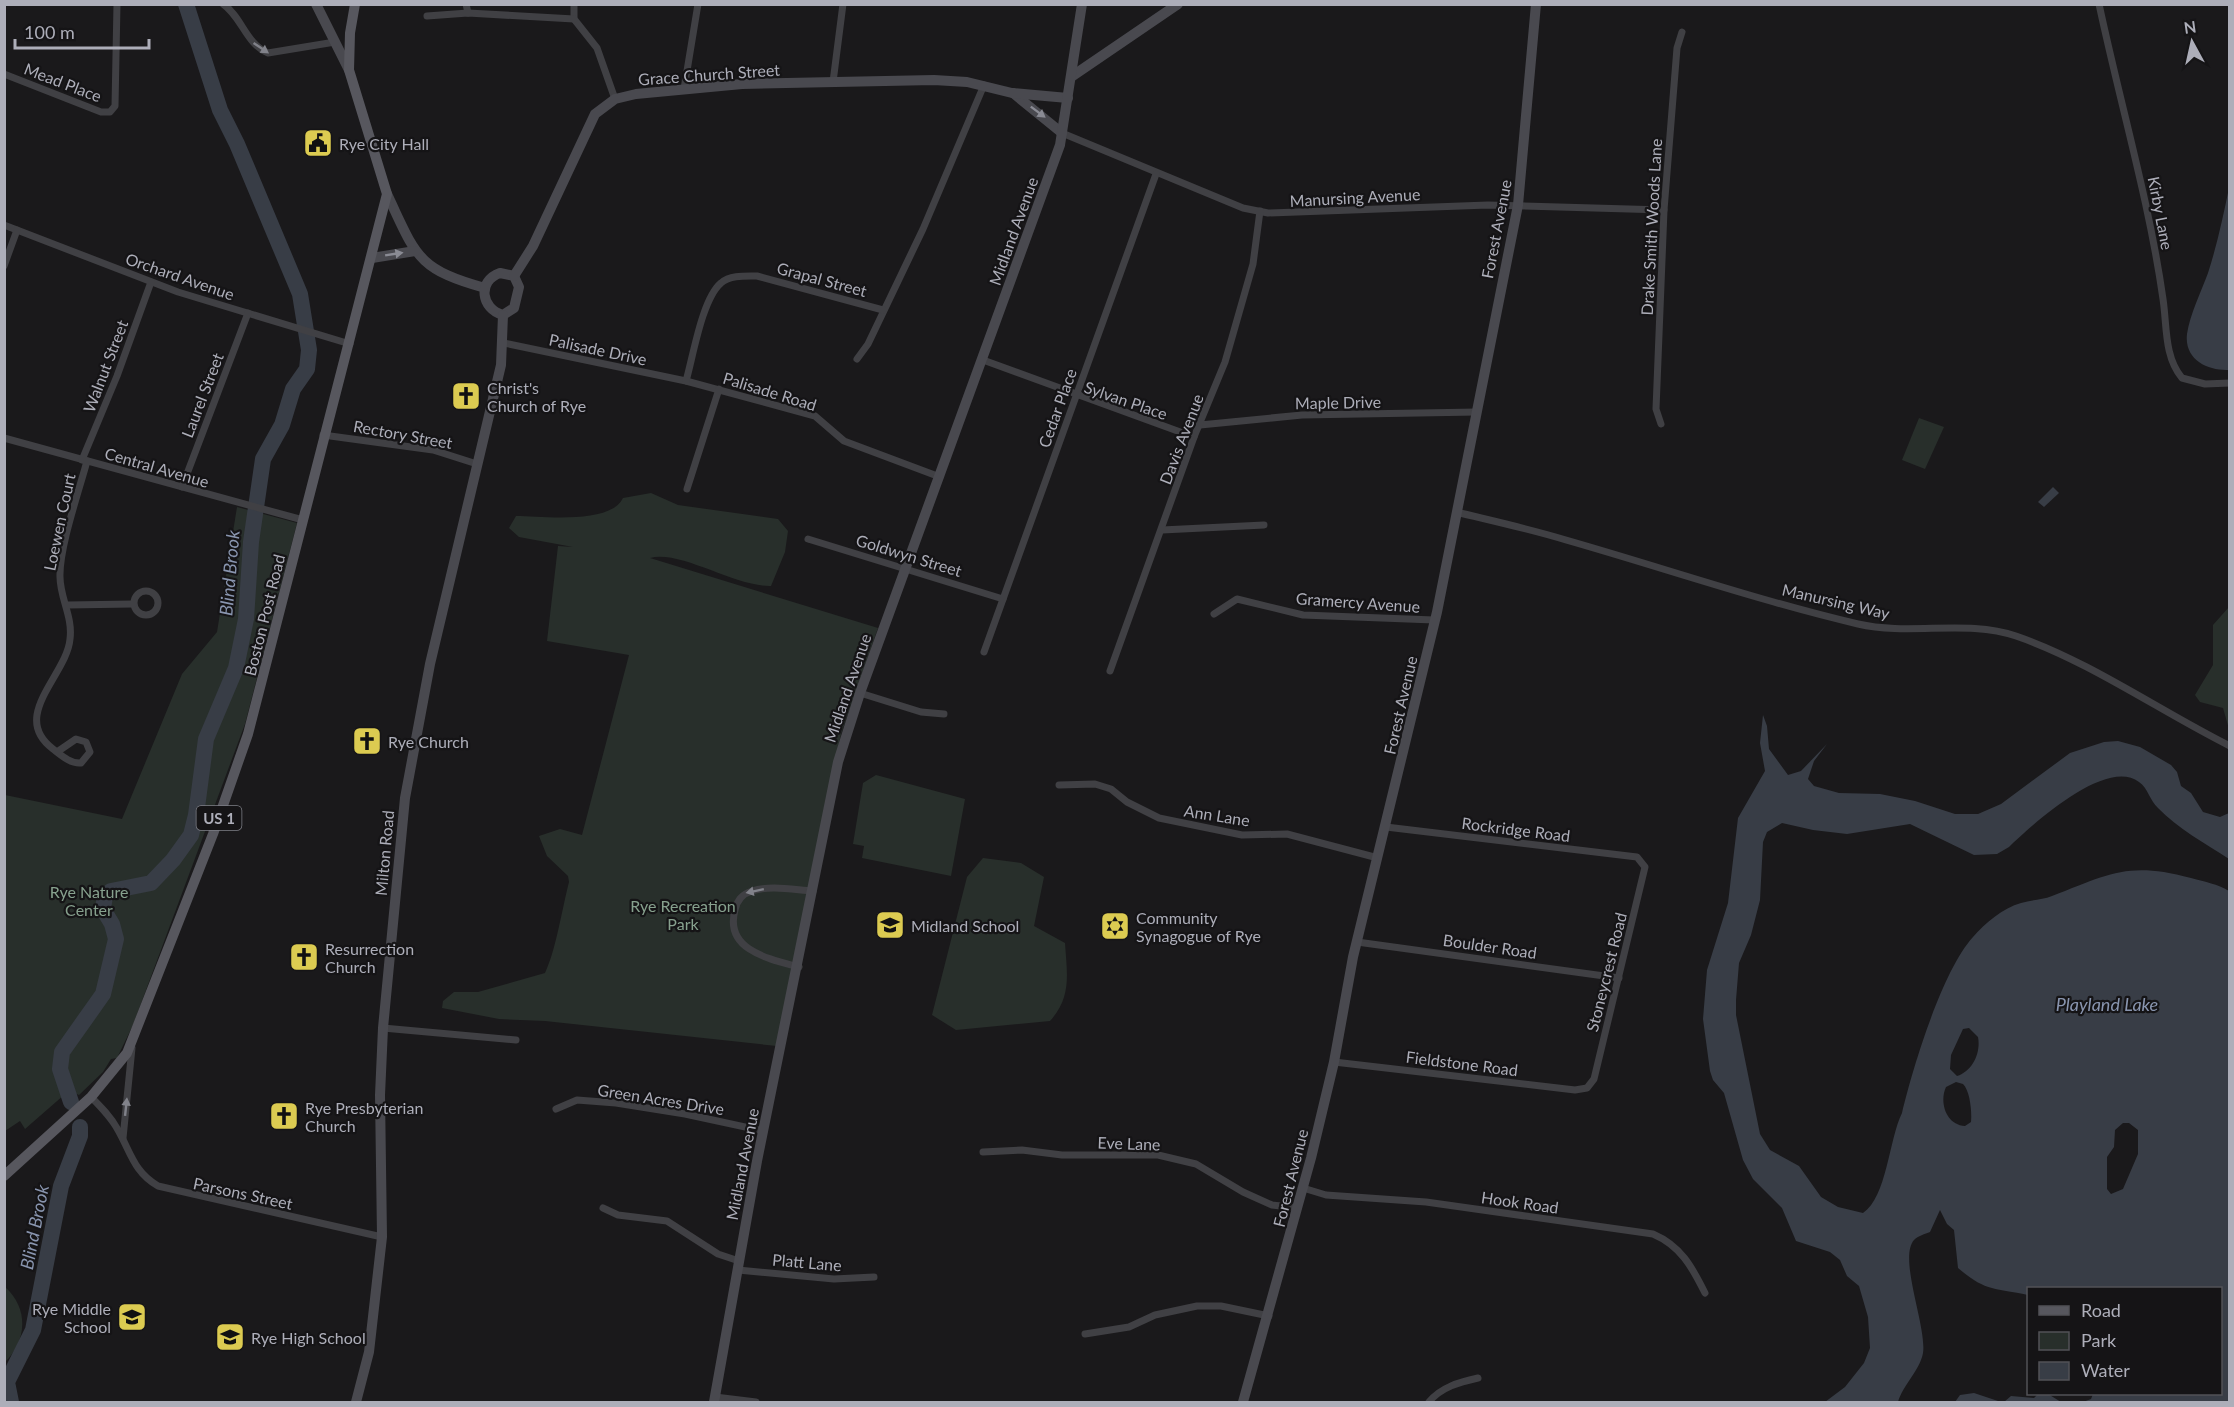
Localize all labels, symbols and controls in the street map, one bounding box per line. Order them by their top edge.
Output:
scale bar [15,12,148,50]
north arrow [2162,12,2222,72]
text: N [2182,16,2197,37]
text: 100 m [24,21,75,43]
one-way arrow [252,42,269,53]
street label: Mead Place [22,59,104,105]
street label: Grace Church Street [637,60,781,88]
one-way arrow [1030,106,1046,118]
public building icon: Rye City Hall [302,127,334,159]
place label: Rye City Hall [339,134,429,153]
street label: Drake Smith Woods Lane [1637,138,1665,316]
street label: Midland Avenue [985,174,1041,288]
street label: Kirby Lane [2145,175,2177,251]
street label: Forest Avenue [1477,178,1515,280]
street label: Manursing Avenue [1289,184,1421,210]
street label: Orchard Avenue [123,249,237,303]
one-way arrow [384,250,403,259]
street label: Grapal Street [775,258,869,300]
street label: Walnut Street [79,317,131,415]
street label: Palisade Drive [547,329,649,369]
street label: Laurel Street [177,350,227,440]
street label: Cedar Place [1034,366,1080,450]
street label: Palisade Road [721,368,819,414]
street label: Sylvan Place [1082,377,1170,423]
place label: Christ's Church of Rye [487,378,586,415]
church icon: Christ's Church of Rye [450,380,482,412]
street label: Davis Avenue [1155,391,1207,487]
street label: Maple Drive [1295,392,1381,412]
street label: Rectory Street [352,416,454,452]
street label: Central Avenue [103,443,211,491]
street label: Loewen Court [39,471,79,572]
water label: Blind Brook [214,529,244,617]
street label: Goldwyn Street [854,530,964,580]
street label: Boston Post Road [240,552,288,678]
street label: Manursing Way [1780,579,1892,623]
street label: Gramercy Avenue [1295,588,1421,616]
street label: Midland Avenue [820,631,874,745]
street label: Forest Avenue [1379,654,1421,756]
church icon: Rye Church [351,725,383,757]
place label: Rye Church [388,732,469,751]
street label: Ann Lane [1183,800,1251,830]
road number: US 1 [196,806,242,830]
street label: Milton Road [371,810,397,896]
street label: Rockridge Road [1461,813,1571,845]
park label: Rye Nature Center [50,882,128,919]
one-way arrow [745,887,764,896]
park label: Rye Recreation Park [630,896,736,933]
place label: Community Synagogue of Rye [1136,908,1261,945]
school or university icon: Midland School [874,909,906,941]
synagogue icon: Community Synagogue of Rye [1099,910,1131,942]
street label: Stoneycrest Road [1582,910,1630,1034]
place label: Midland School [911,916,1019,935]
street label: Boulder Road [1442,930,1538,962]
place label: Resurrection Church [325,939,414,976]
church icon: Resurrection Church [288,941,320,973]
water label: Playland Lake [2056,993,2158,1015]
street label: Fieldstone Road [1405,1047,1519,1079]
street label: Green Acres Drive [596,1080,726,1118]
one-way arrow [121,1097,131,1116]
place label: Rye Presbyterian Church [305,1098,423,1135]
church icon: Rye Presbyterian Church [268,1100,300,1132]
street label: Midland Avenue [722,1106,762,1222]
street label: Forest Avenue [1269,1127,1311,1229]
street label: Eve Lane [1097,1132,1161,1154]
street label: Parsons Street [192,1173,295,1213]
water label: Blind Brook [15,1182,53,1271]
street label: Hook Road [1480,1187,1560,1217]
street label: Platt Lane [771,1249,843,1275]
legend [2027,1287,2222,1395]
place label: Rye Middle School [32,1299,111,1336]
text: Road [2081,1299,2121,1321]
school or university icon: Rye Middle School [116,1301,148,1333]
school or university icon: Rye High School [214,1321,246,1353]
place label: Rye High School [251,1328,366,1347]
text: Park [2081,1329,2117,1351]
text: Water [2081,1359,2130,1381]

